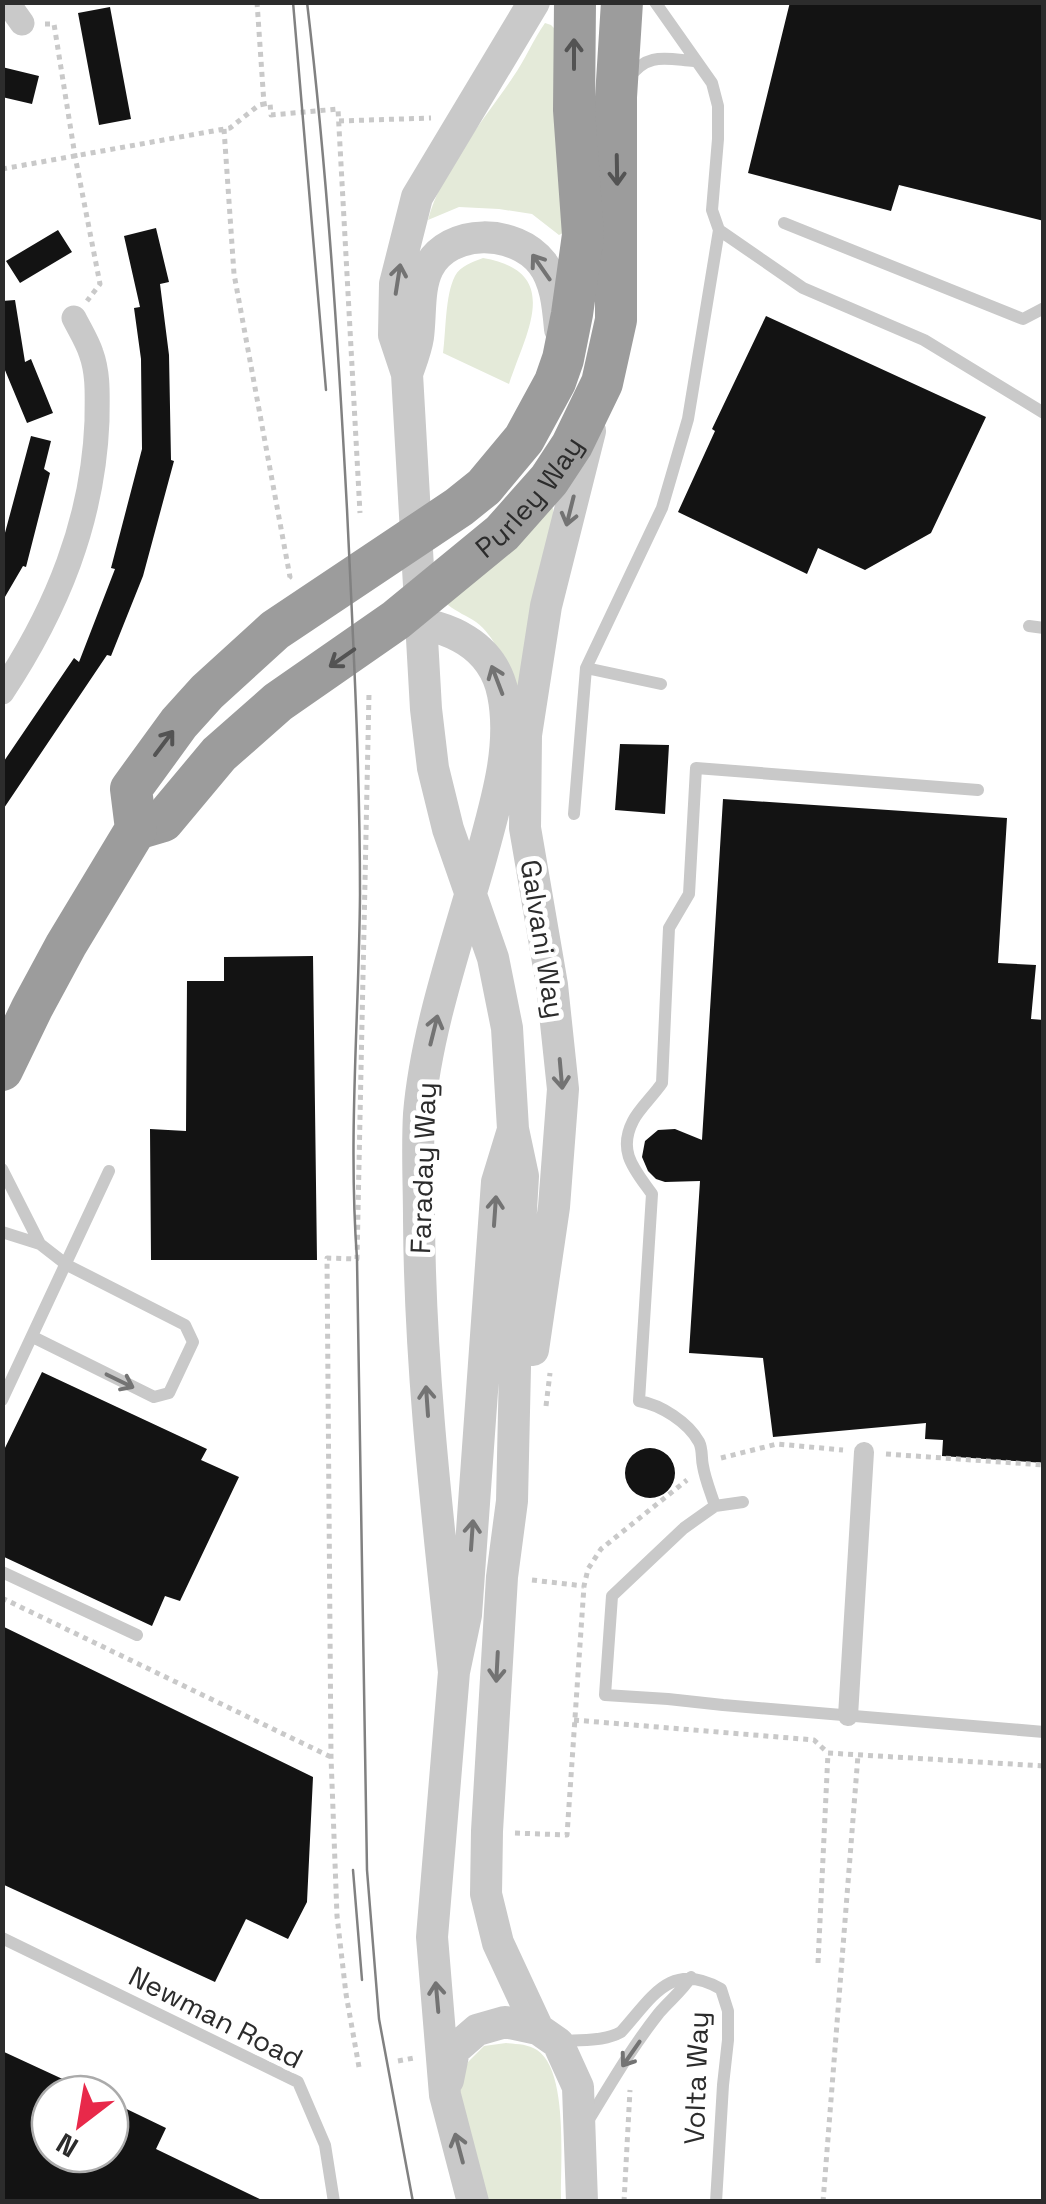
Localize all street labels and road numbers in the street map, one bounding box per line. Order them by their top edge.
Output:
street label: Purley Way [468,429,591,566]
street label: Galvani Way [513,857,573,1021]
street label: Faraday Way [402,1082,444,1254]
street label: Newman Road [123,1958,309,2076]
street label: Volta Way [676,2011,716,2145]

